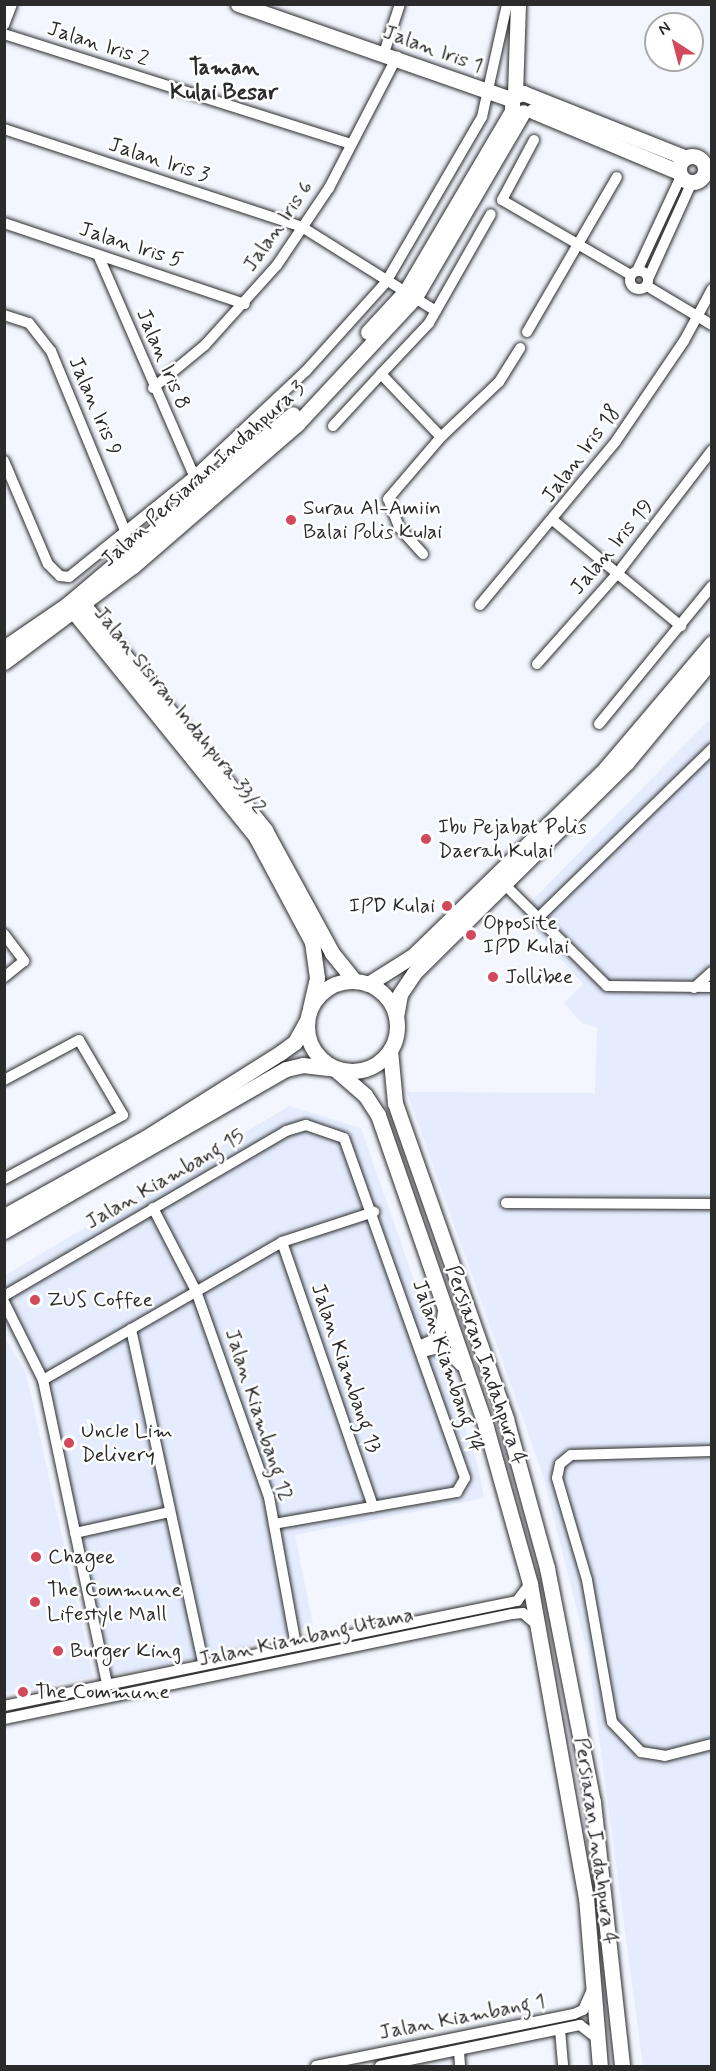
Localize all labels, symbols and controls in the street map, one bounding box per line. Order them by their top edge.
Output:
north arrow [644,12,704,72]
street label: Jalan Iris 2 [42,15,154,73]
text: N [654,17,675,40]
street label: Jalan Iris 1 [377,19,489,79]
district label: Taman Kulai Besar [170,55,278,106]
street label: Jalan Iris 3 [103,131,215,189]
street label: Jalan Iris 6 [236,174,320,278]
street label: Jalan Iris 5 [74,216,188,274]
street label: Jalan Iris 8 [130,303,196,415]
street label: Jalan Iris 9 [62,350,128,462]
street label: Jalan Persiaran Indahpura 3 [98,378,308,570]
street label: Jalan Iris 18 [535,398,627,510]
street label: Jalan Iris 19 [563,492,661,602]
place label: Surau Al-Amiin Balai Polis Kulai [303,495,444,545]
marker: Surau Al-Amiin Balai Polis Kulai [284,513,298,527]
street label: Jalan Sisiran Indahpura 33/2 [87,599,273,821]
place label: Ibu Pejabat Polis Daerah Kulai [438,814,593,864]
marker: Ibu Pejabat Polis Daerah Kulai [419,832,433,846]
place label: IPD Kulai [347,893,435,919]
marker: IPD Kulai [440,899,454,913]
place label: Opposite IPD Kulai [483,910,571,960]
marker: Opposite IPD Kulai [464,928,478,942]
place label: Jollibee [505,964,573,990]
marker: Jollibee [486,970,500,984]
street label: Jalan Kiambang 15 [80,1123,250,1235]
street label: Persiaran Indahpura 4 [441,1265,531,1465]
street label: Jalan Kiambang 14 [406,1276,490,1456]
street label: Jalan Kiambang 13 [305,1280,387,1456]
place label: ZUS Coffee [47,1287,153,1313]
marker: ZUS Coffee [28,1293,42,1307]
street label: Jalan Kiambang 12 [219,1325,299,1505]
place label: Uncle Lim Delivery [81,1418,173,1468]
marker: Uncle Lim Delivery [62,1436,76,1450]
place label: Chagee [48,1544,115,1570]
marker: Chagee [29,1550,43,1564]
place label: The Commune Lifestyle Mall [47,1577,179,1627]
marker: The Commune Lifestyle Mall [28,1595,42,1609]
street label: Jalan Kiambang Utama [192,1601,420,1673]
place label: Burger King [70,1638,178,1664]
marker: Burger King [51,1644,65,1658]
place label: The Commune [35,1679,167,1705]
marker: The Commune [16,1685,30,1699]
street label: Persiaran Indahpura 4 [569,1739,623,1943]
street label: Jalan Kiambang 1 [376,1988,548,2046]

